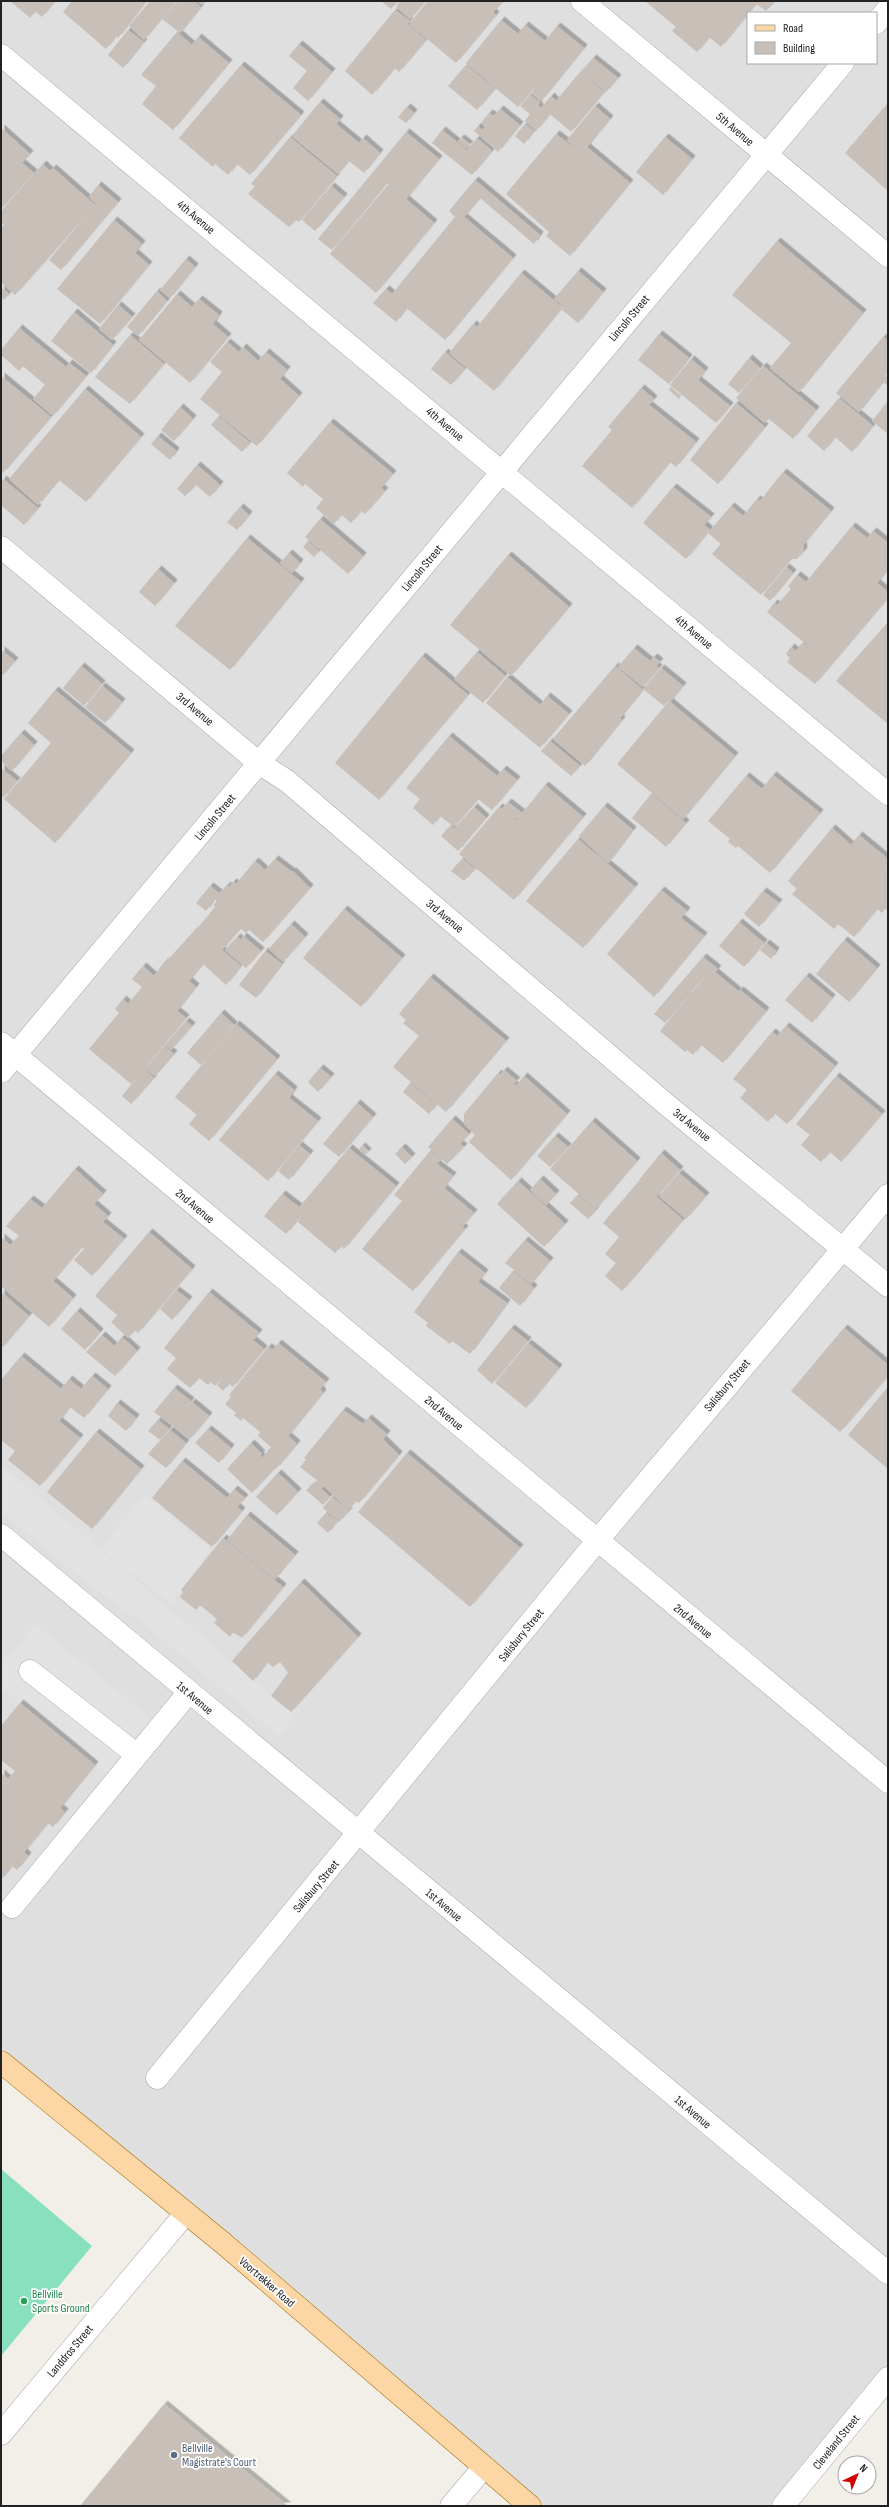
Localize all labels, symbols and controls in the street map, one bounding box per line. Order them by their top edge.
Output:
legend [747,12,877,64]
text: Road [783,21,803,36]
text: Building [783,41,815,56]
street label: 5th Avenue [713,109,757,150]
street label: 4th Avenue [174,197,218,238]
street label: Lincoln Street [606,292,653,345]
street label: 4th Avenue [423,404,467,445]
street label: Lincoln Street [399,542,446,595]
street label: 4th Avenue [672,612,716,653]
street label: 3rd Avenue [173,689,217,730]
street label: Lincoln Street [192,791,239,844]
street label: 3rd Avenue [423,896,467,937]
street label: 3rd Avenue [670,1106,714,1145]
street label: 2nd Avenue [172,1186,217,1227]
street label: Salisbury Street [701,1356,754,1415]
street label: 2nd Avenue [421,1393,466,1434]
street label: 2nd Avenue [670,1601,715,1642]
street label: Salisbury Street [495,1605,548,1665]
street label: 1st Avenue [173,1679,216,1718]
street label: Salisbury Street [290,1857,343,1916]
street label: 1st Avenue [422,1886,465,1925]
street label: 1st Avenue [671,2093,714,2132]
street label: Voortrekker Road [236,2254,298,2311]
place label: Bellville Sports Ground [32,2287,90,2316]
marker: Bellville Sports Ground [19,2296,29,2306]
street label: Landdros Street [44,2322,97,2381]
street label: Cleveland Street [810,2412,863,2473]
place label: Bellville Magistrate's Court [182,2441,256,2470]
marker: Bellville Magistrate's Court [169,2450,179,2460]
north arrow [837,2455,877,2495]
text: N [857,2461,870,2475]

